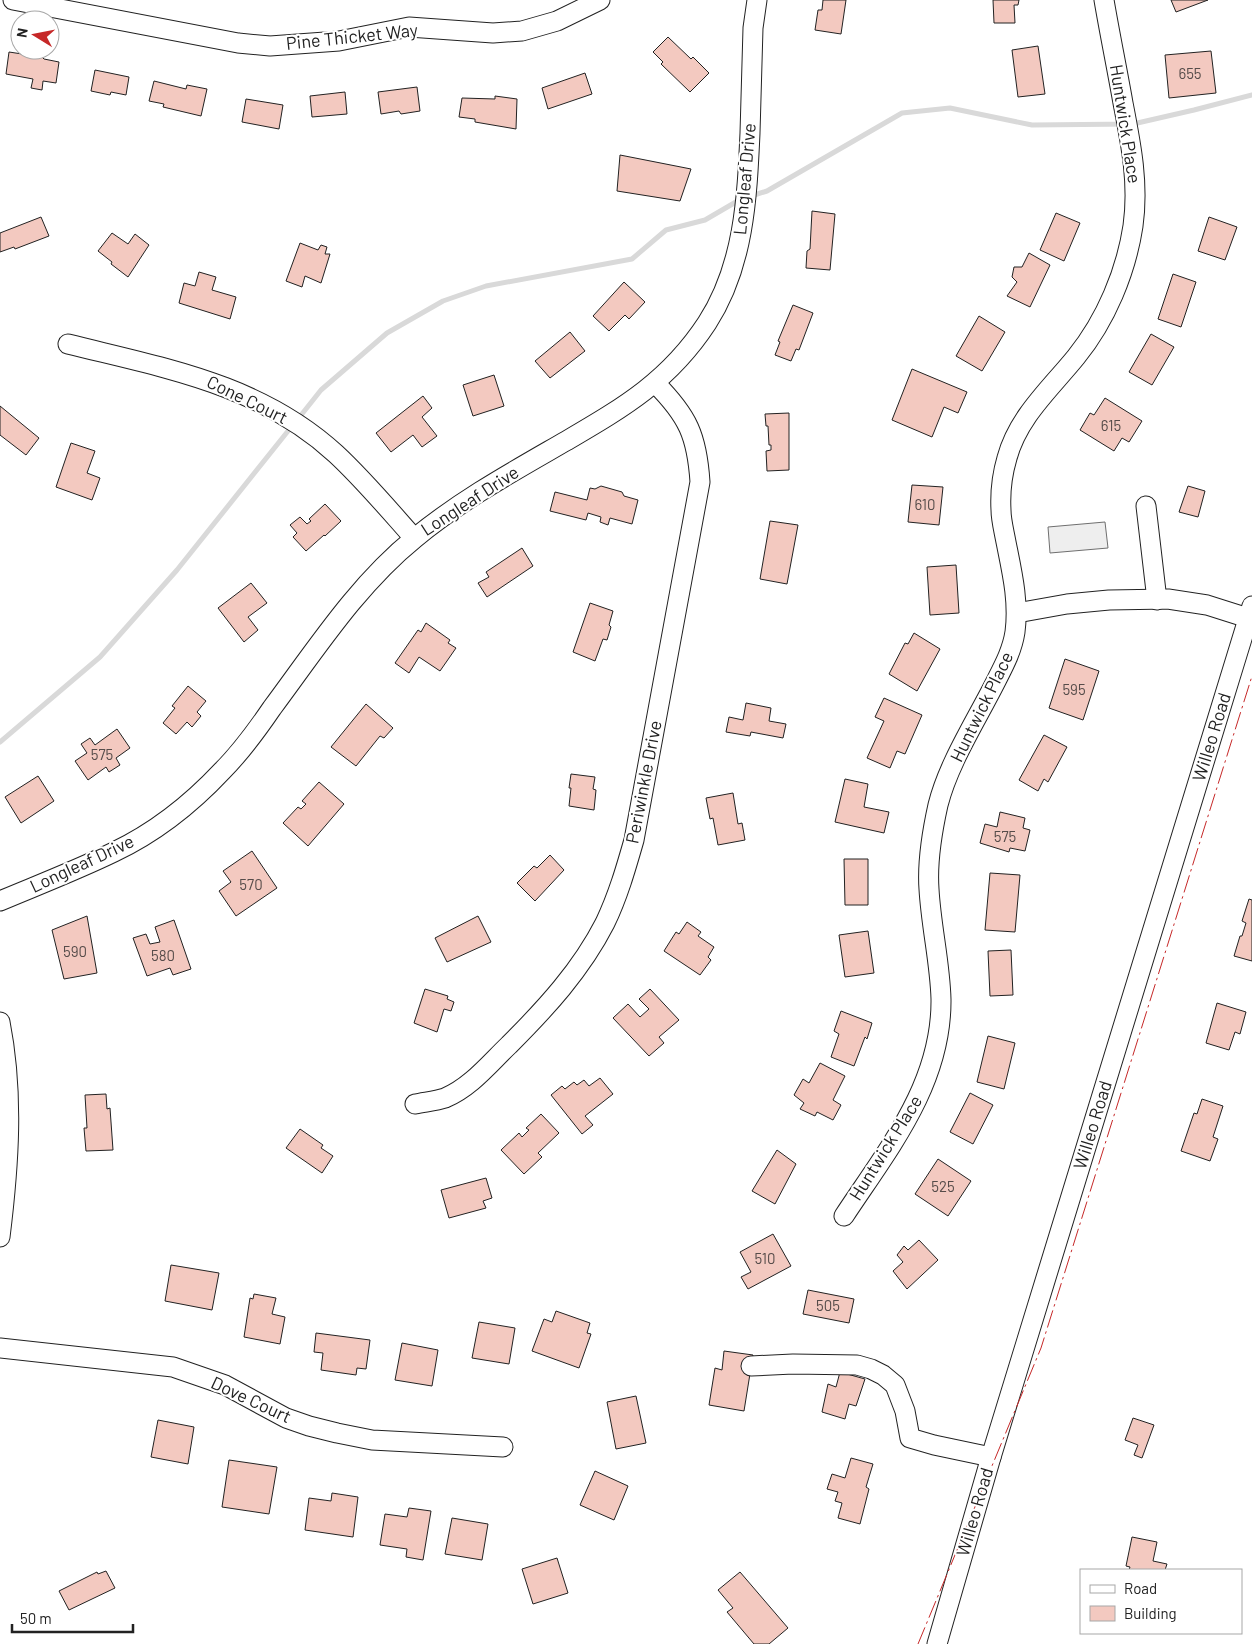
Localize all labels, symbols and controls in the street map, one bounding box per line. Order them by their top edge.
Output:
north arrow [10,10,60,60]
street label: Pine Thicket Way [285,18,419,54]
text: N [13,27,31,39]
street label: Huntwick Place [1106,63,1146,185]
house number: 655 [1178,64,1202,82]
street label: Longleaf Drive [728,122,760,236]
street label: Cone Court [203,370,291,428]
house number: 615 [1101,416,1121,434]
street label: Longleaf Drive [416,460,523,540]
house number: 610 [914,495,936,513]
street label: Huntwick Place [945,648,1017,765]
house number: 595 [1062,680,1086,698]
street label: Willeo Road [1187,690,1235,784]
street label: Periwinkle Drive [620,718,666,845]
house number: 575 [91,745,113,763]
house number: 575 [994,827,1016,845]
street label: Longleaf Drive [26,829,137,897]
house number: 570 [239,875,263,893]
house number: 590 [63,942,87,960]
house number: 580 [151,946,175,964]
street label: Willeo Road [1068,1078,1116,1172]
street label: Huntwick Place [844,1091,926,1204]
house number: 525 [931,1177,955,1195]
house number: 510 [754,1249,776,1267]
house number: 505 [816,1296,840,1314]
street label: Dove Court [208,1371,295,1427]
street label: Willeo Road [951,1465,997,1559]
legend [1080,1569,1242,1634]
text: Road [1124,1579,1157,1597]
scale bar [12,1602,134,1634]
text: Building [1124,1604,1177,1622]
text: 50 m [20,1609,52,1627]

